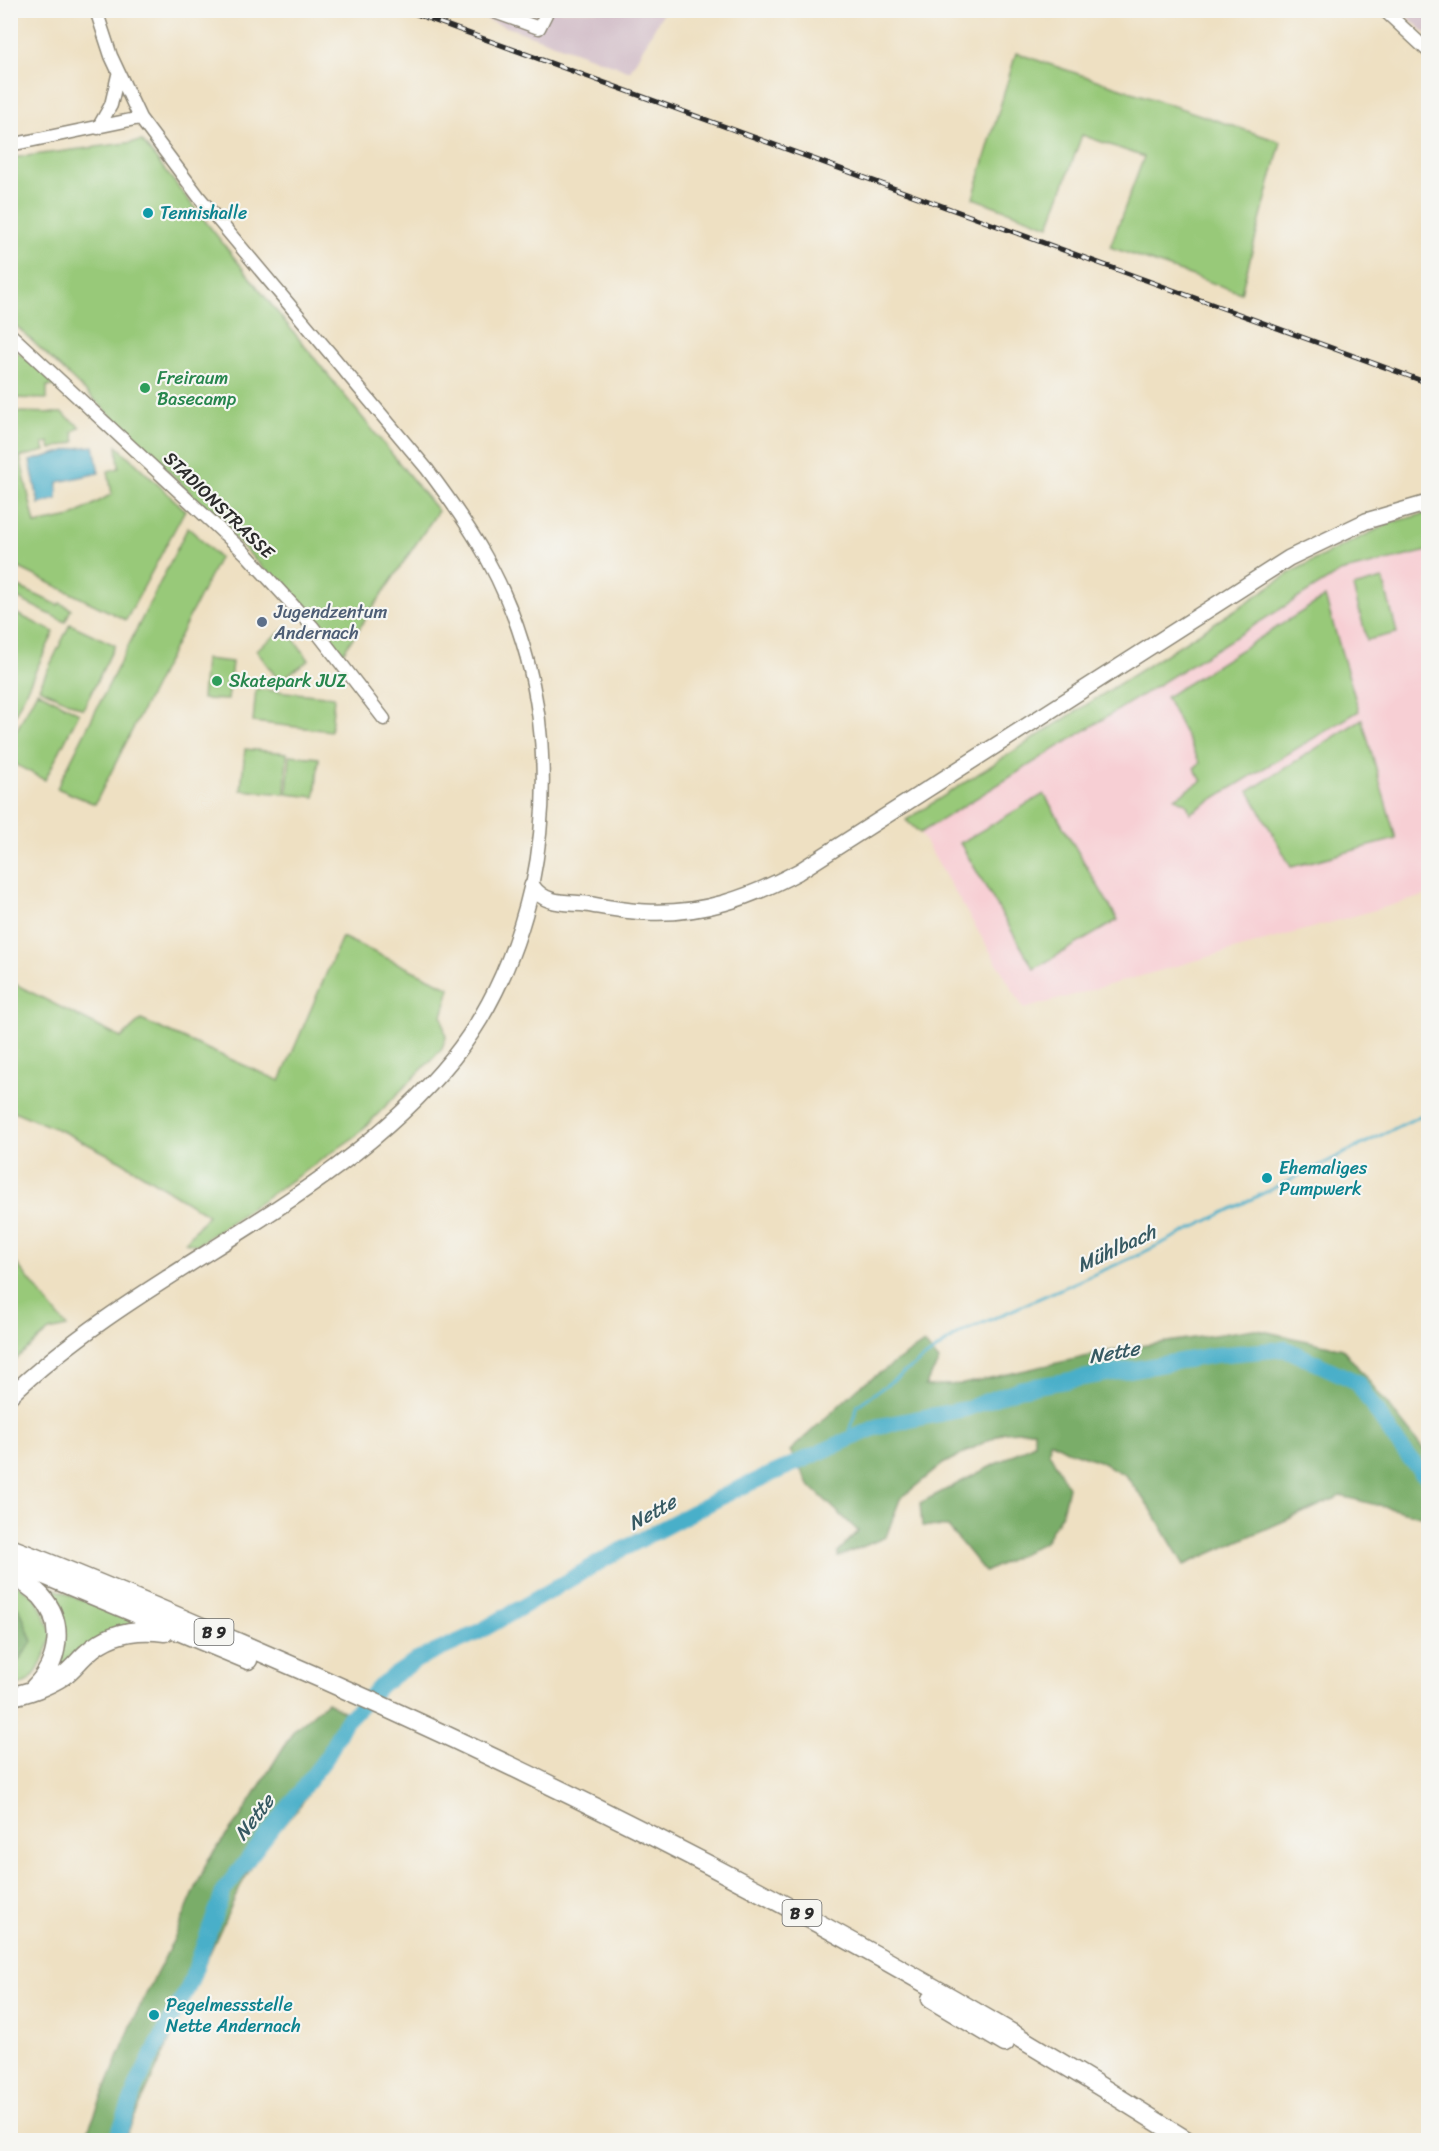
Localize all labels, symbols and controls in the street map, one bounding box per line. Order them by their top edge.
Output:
place label: Tennishalle [160,197,247,229]
marker: Tennishalle [141,206,155,220]
place label: Freiraum Basecamp [157,362,237,415]
marker: Freiraum Basecamp [138,381,152,395]
street label: STADIONSTRASSE [156,443,283,568]
place label: Jugendzentum Andernach [273,596,387,649]
marker: Jugendzentum Andernach [255,615,269,629]
place label: Skatepark JUZ [229,665,348,697]
marker: Skatepark JUZ [210,674,224,688]
place label: Ehemaliges Pumpwerk [1279,1152,1368,1205]
marker: Ehemaliges Pumpwerk [1260,1171,1274,1185]
water label: Mühlbach [1071,1214,1164,1282]
water label: Nette [1086,1331,1144,1374]
water label: Nette [621,1484,685,1540]
road number: B 9 [194,1619,234,1645]
water label: Nette [225,1785,285,1848]
road number: B 9 [782,1900,822,1926]
place label: Pegelmessstelle Nette Andernach [166,1989,301,2042]
marker: Pegelmessstelle Nette Andernach [147,2008,161,2022]

